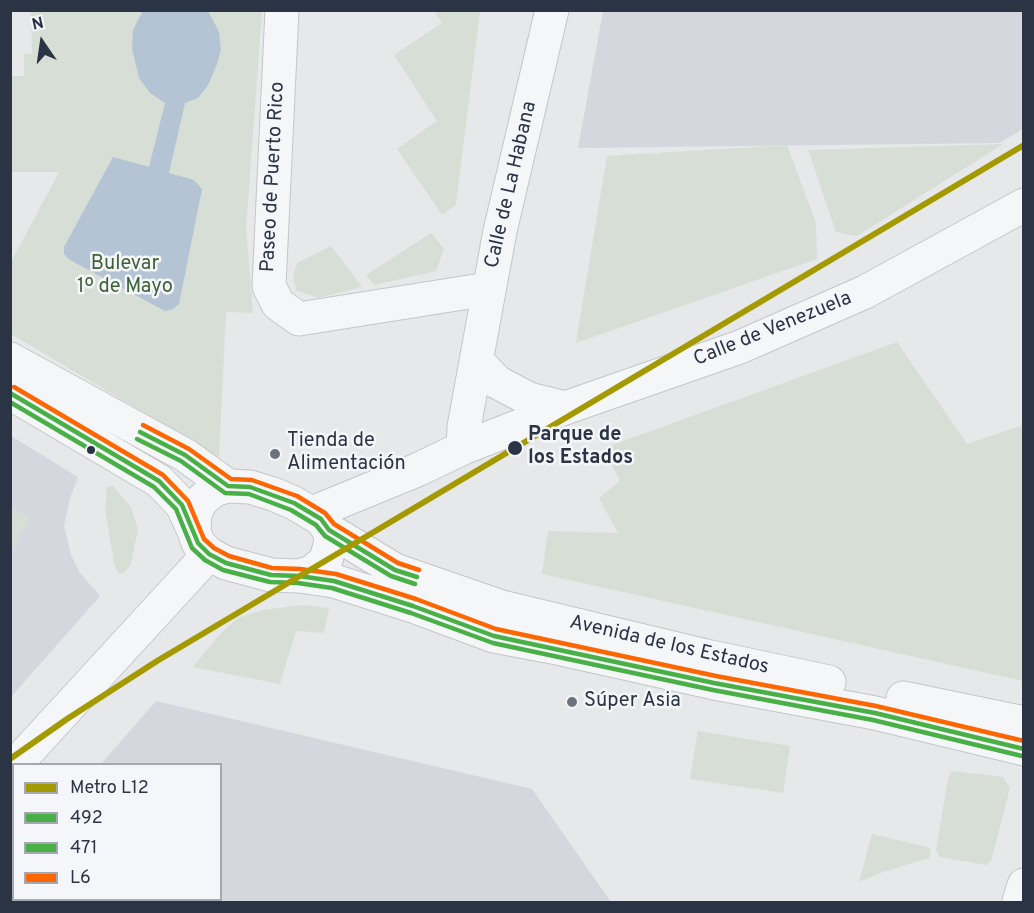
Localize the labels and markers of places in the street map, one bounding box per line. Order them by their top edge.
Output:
place label: Parque de los Estados [528,424,633,471]
place label: Tienda de Alimentación [287,430,406,477]
marker: Parque de los Estados [506,439,524,457]
unlabelled marker [85,444,97,456]
marker: Tienda de Alimentación [268,447,282,461]
place label: Súper Asia [584,690,681,714]
marker: Súper Asia [565,695,579,709]

